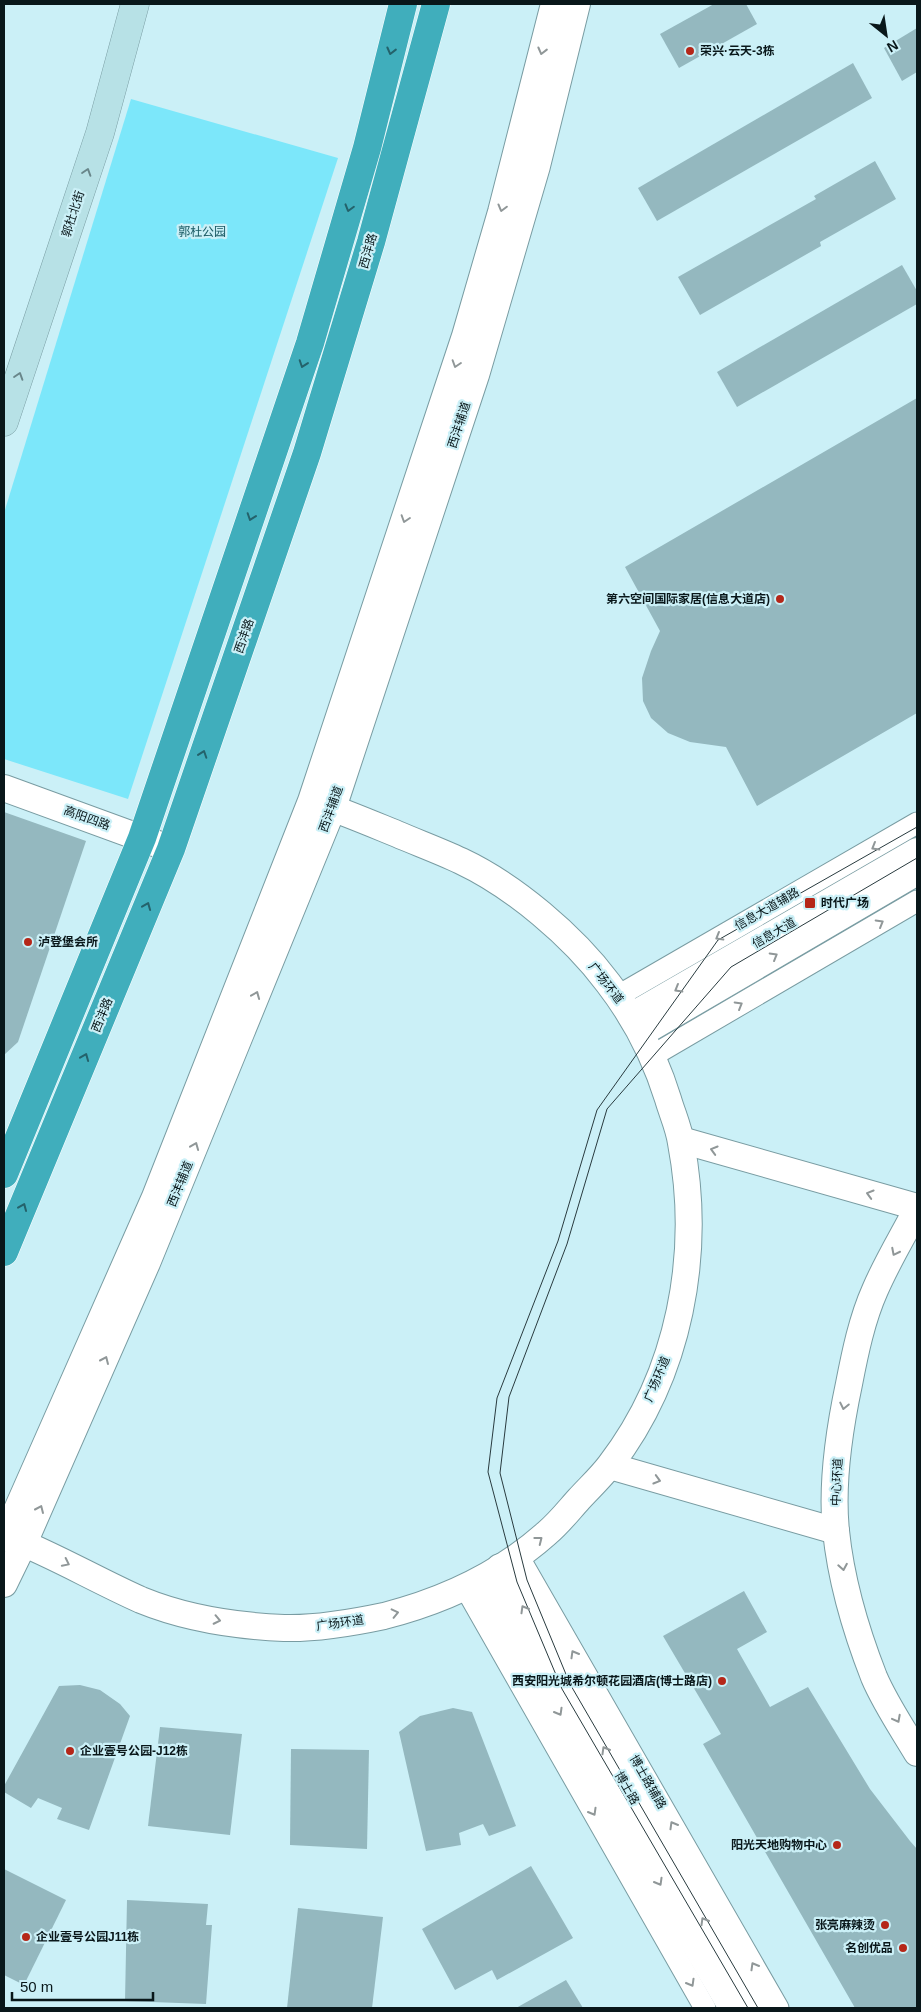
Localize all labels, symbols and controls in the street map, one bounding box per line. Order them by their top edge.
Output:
north arrow [861,10,911,60]
text: N [884,37,901,56]
place label: 荣兴·云天-3栋 [700,44,775,58]
marker: 荣兴·云天-3栋 [684,45,696,57]
one-way arrow [387,46,397,55]
one-way arrow [537,47,548,55]
one-way arrow [81,168,91,177]
street label: 郭杜北街 [59,189,87,239]
one-way arrow [345,203,355,211]
one-way arrow [497,204,507,212]
park label: 郭杜公园 [178,225,226,239]
street label: 西沣路 [356,232,380,270]
one-way arrow [299,359,309,367]
one-way arrow [451,360,461,368]
one-way arrow [13,372,23,381]
street label: 西沣辅道 [445,400,473,450]
one-way arrow [246,513,256,521]
one-way arrow [400,514,410,522]
place label: 第六空间国际家居(信息大道店) [606,592,770,606]
marker: 第六空间国际家居(信息大道店) [774,593,786,605]
street label: 西沣路 [232,617,256,655]
one-way arrow [198,750,208,759]
street label: 西沣辅道 [316,784,346,834]
street label: 高阳四路 [62,803,112,833]
one-way arrow [871,841,880,851]
street label: 信息大道辅路 [732,885,802,933]
marker: 时代广场 [803,896,817,910]
place label: 时代广场 [821,896,869,910]
one-way arrow [141,902,151,911]
street label: 信息大道 [750,915,798,951]
one-way arrow [874,919,883,929]
one-way arrow [716,931,725,941]
place label: 泸登堡会所 [38,935,98,949]
marker: 泸登堡会所 [22,936,34,948]
one-way arrow [769,952,778,962]
street label: 广场环道 [586,960,626,1006]
one-way arrow [674,982,683,992]
one-way arrow [250,991,261,1000]
street label: 西沣路 [89,996,115,1034]
one-way arrow [734,1001,743,1011]
one-way arrow [79,1053,89,1061]
one-way arrow [189,1142,200,1151]
one-way arrow [710,1145,719,1155]
street label: 西沣辅道 [165,1159,195,1209]
one-way arrow [867,1189,875,1199]
one-way arrow [17,1203,27,1211]
one-way arrow [891,1247,901,1256]
street label: 广场环道 [641,1354,673,1404]
one-way arrow [98,1356,109,1365]
one-way arrow [839,1401,850,1410]
street label: 中心环道 [829,1458,845,1506]
one-way arrow [652,1474,660,1484]
one-way arrow [33,1505,44,1514]
one-way arrow [533,1537,542,1545]
one-way arrow [61,1557,70,1567]
one-way arrow [837,1563,847,1571]
one-way arrow [520,1605,530,1614]
one-way arrow [391,1608,400,1619]
street label: 广场环道 [315,1613,365,1633]
one-way arrow [212,1615,221,1625]
one-way arrow [571,1650,581,1659]
place label: 西安阳光城希尔顿花园酒店(博士路店) [512,1674,712,1688]
marker: 西安阳光城希尔顿花园酒店(博士路店) [716,1675,728,1687]
one-way arrow [553,1706,563,1715]
one-way arrow [891,1714,901,1723]
place label: 企业壹号公园-J12栋 [80,1744,188,1758]
marker: 企业壹号公园-J12栋 [64,1745,76,1757]
one-way arrow [601,1746,611,1755]
street label: 博士路辅路 [627,1752,669,1812]
street label: 博士路 [612,1769,642,1807]
one-way arrow [587,1806,597,1815]
one-way arrow [669,1821,679,1830]
place label: 阳光天地购物中心 [731,1838,827,1852]
marker: 阳光天地购物中心 [831,1839,843,1851]
one-way arrow [652,1877,662,1886]
one-way arrow [700,1917,710,1926]
place label: 张亮麻辣烫 [815,1918,875,1932]
marker: 张亮麻辣烫 [879,1919,891,1931]
place label: 企业壹号公园J11栋 [36,1930,139,1944]
marker: 企业壹号公园J11栋 [20,1931,32,1943]
place label: 名创优品 [845,1941,893,1955]
marker: 名创优品 [897,1942,909,1954]
one-way arrow [750,1962,760,1971]
scale bar [12,1970,154,2002]
text: 50 m [20,1978,53,1995]
one-way arrow [685,1978,695,1987]

